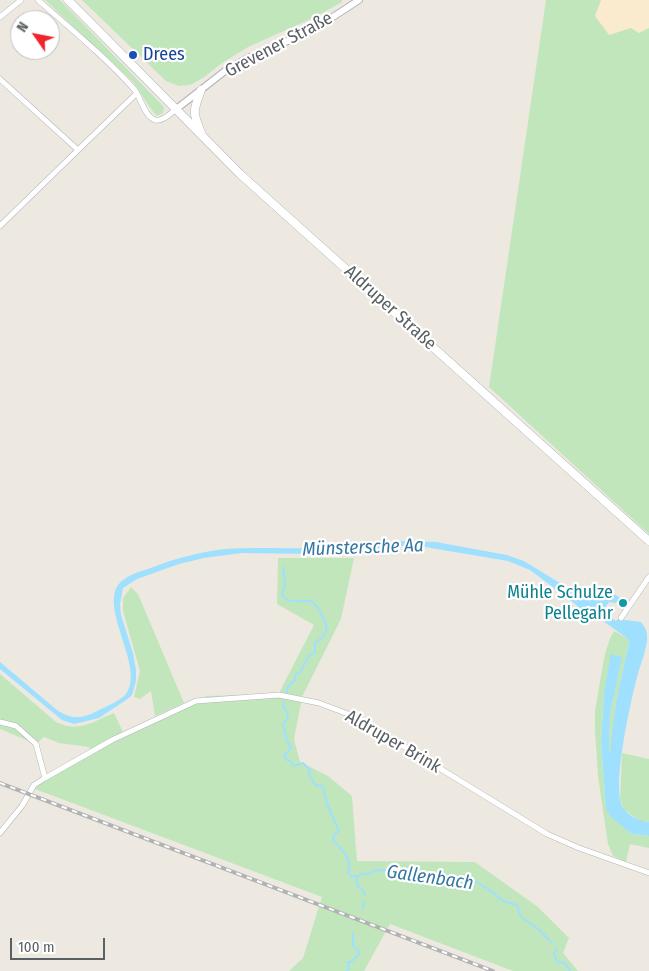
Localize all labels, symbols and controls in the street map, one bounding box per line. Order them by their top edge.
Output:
street label: Grevener Straße [222,8,336,82]
north arrow [10,10,60,60]
text: N [13,19,32,35]
place label: Drees [143,44,185,66]
marker: Drees [127,49,139,61]
street label: Aldruper Straße [340,261,440,355]
water label: Münstersche Aa [302,534,424,562]
place label: Mühle Schulze Pellegahr [507,582,613,624]
marker: Mühle Schulze Pellegahr [617,597,629,609]
street label: Aldruper Brink [341,706,445,778]
water label: Gallenbach [385,861,475,895]
scale bar [12,928,108,960]
text: 100 m [18,938,55,956]

